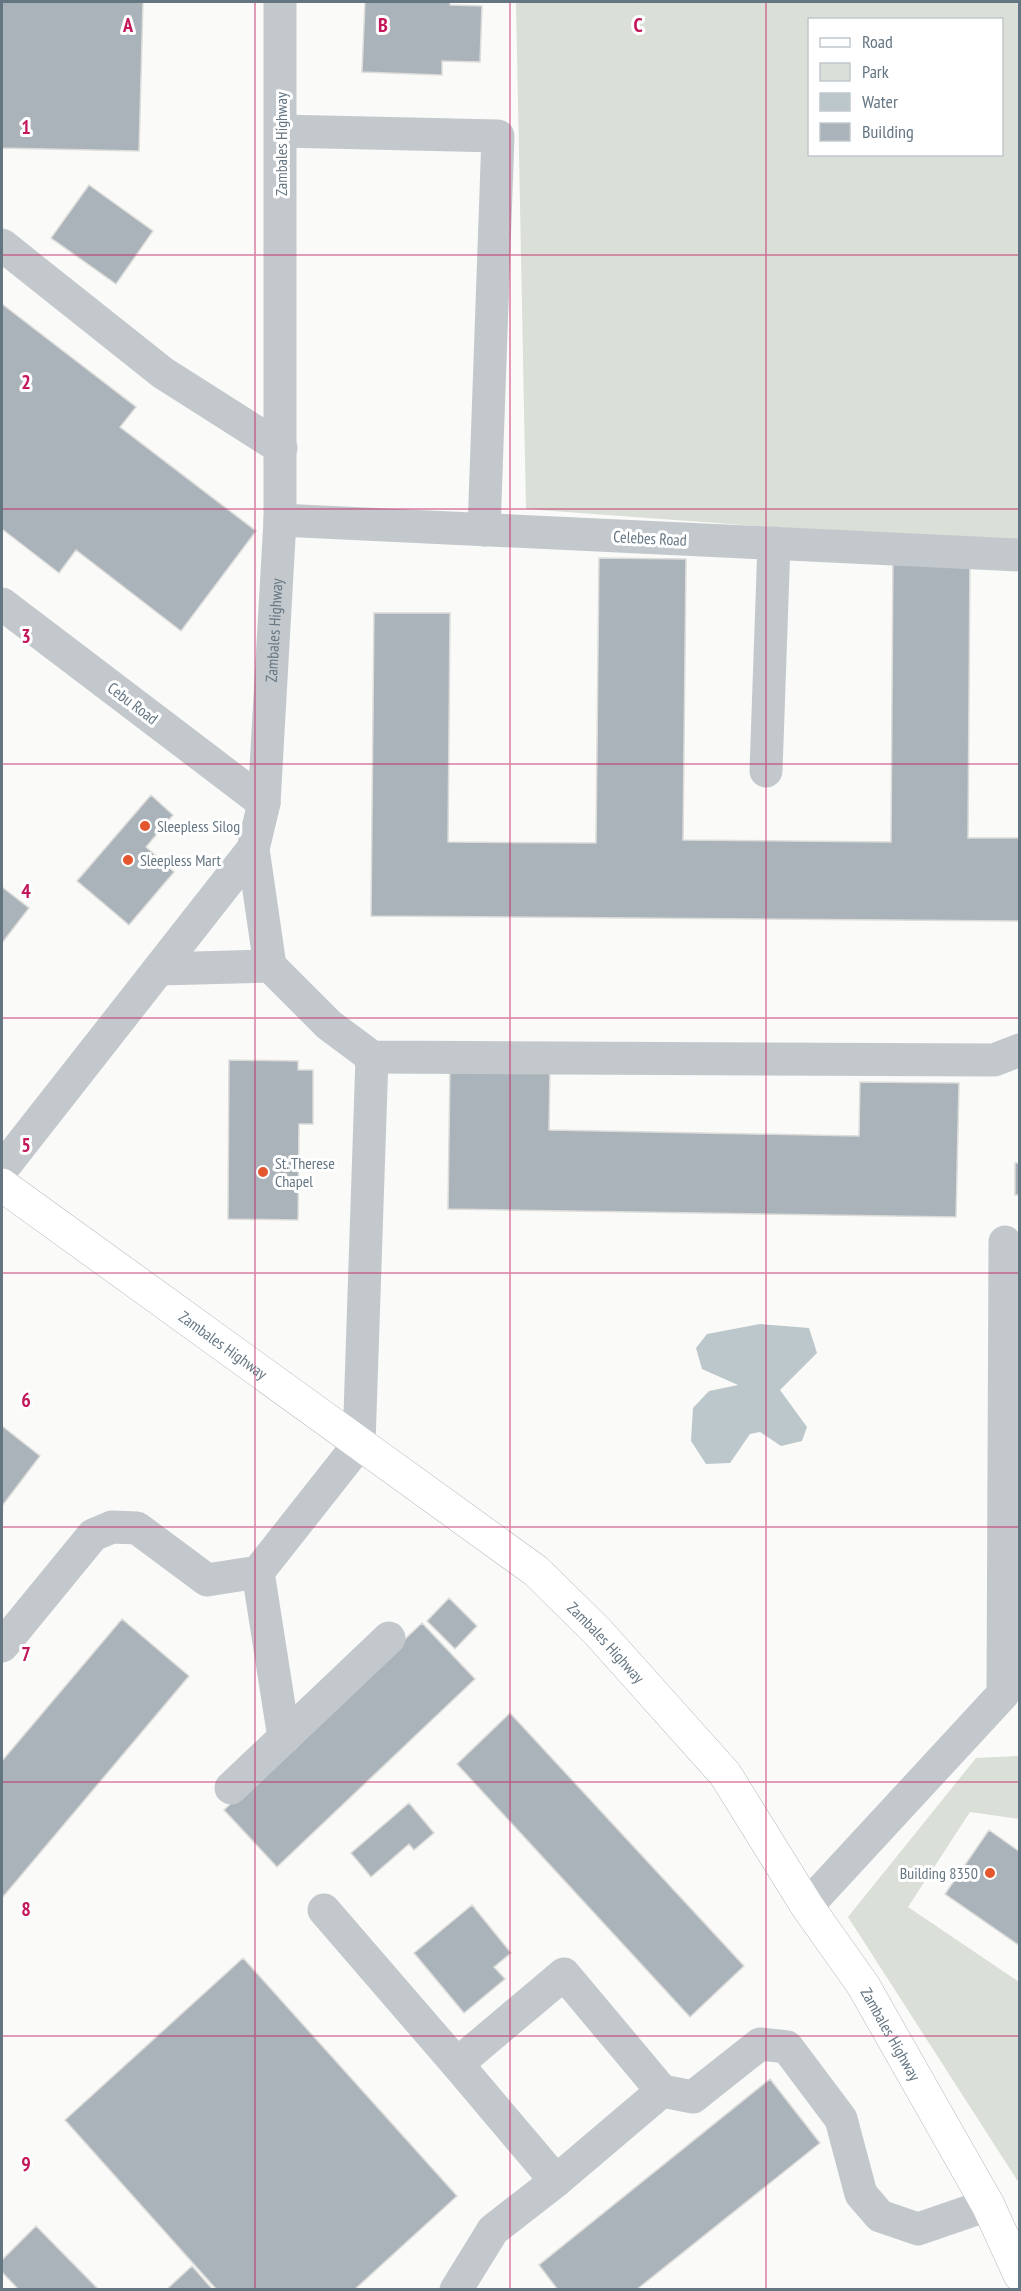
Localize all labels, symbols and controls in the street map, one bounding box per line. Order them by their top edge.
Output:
text: A [122,12,134,38]
text: B [378,12,388,38]
text: C [633,12,643,38]
legend [808,18,1003,156]
text: Road [862,30,893,53]
text: Park [862,60,889,83]
text: Water [862,90,898,113]
street label: Zambales Highway [271,92,291,196]
text: 1 [21,114,31,140]
text: Building [862,120,914,143]
text: 2 [21,369,31,395]
street label: Celebes Road [613,526,687,550]
street label: Zambales Highway [261,578,287,683]
text: 3 [21,623,31,649]
street label: Cebu Road [104,678,162,728]
place label: Sleepless Silog [157,816,240,836]
marker: Sleepless Silog [138,819,152,833]
place label: Sleepless Mart [140,850,222,870]
marker: Sleepless Mart [121,853,135,867]
text: 4 [21,878,31,904]
text: 5 [21,1132,31,1158]
place label: St. Therese Chapel [275,1153,335,1191]
marker: St. Therese Chapel [256,1165,270,1179]
street label: Zambales Highway [175,1306,271,1384]
text: 6 [21,1387,31,1413]
street label: Zambales Highway [563,1598,649,1687]
text: 7 [21,1641,31,1667]
place label: Building 8350 [900,1863,978,1883]
marker: Building 8350 [983,1866,997,1880]
text: 8 [21,1896,31,1922]
street label: Zambales Highway [856,1984,925,2084]
text: 9 [21,2151,31,2177]

